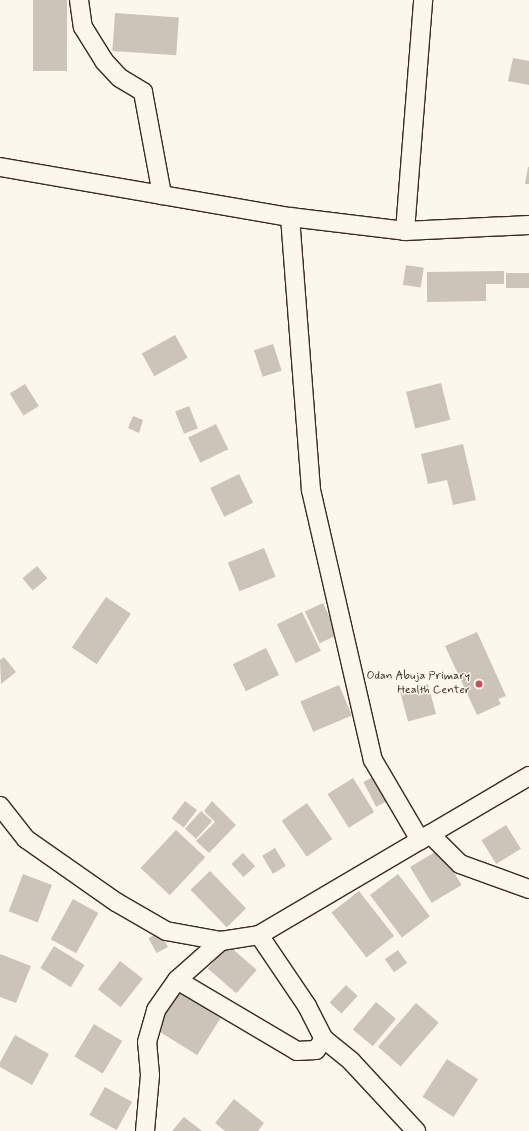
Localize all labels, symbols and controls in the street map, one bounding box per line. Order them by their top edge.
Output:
place label: Odan Abuja Primary Health Center [363,670,470,698]
marker: Odan Abuja Primary Health Center [473,678,485,690]

